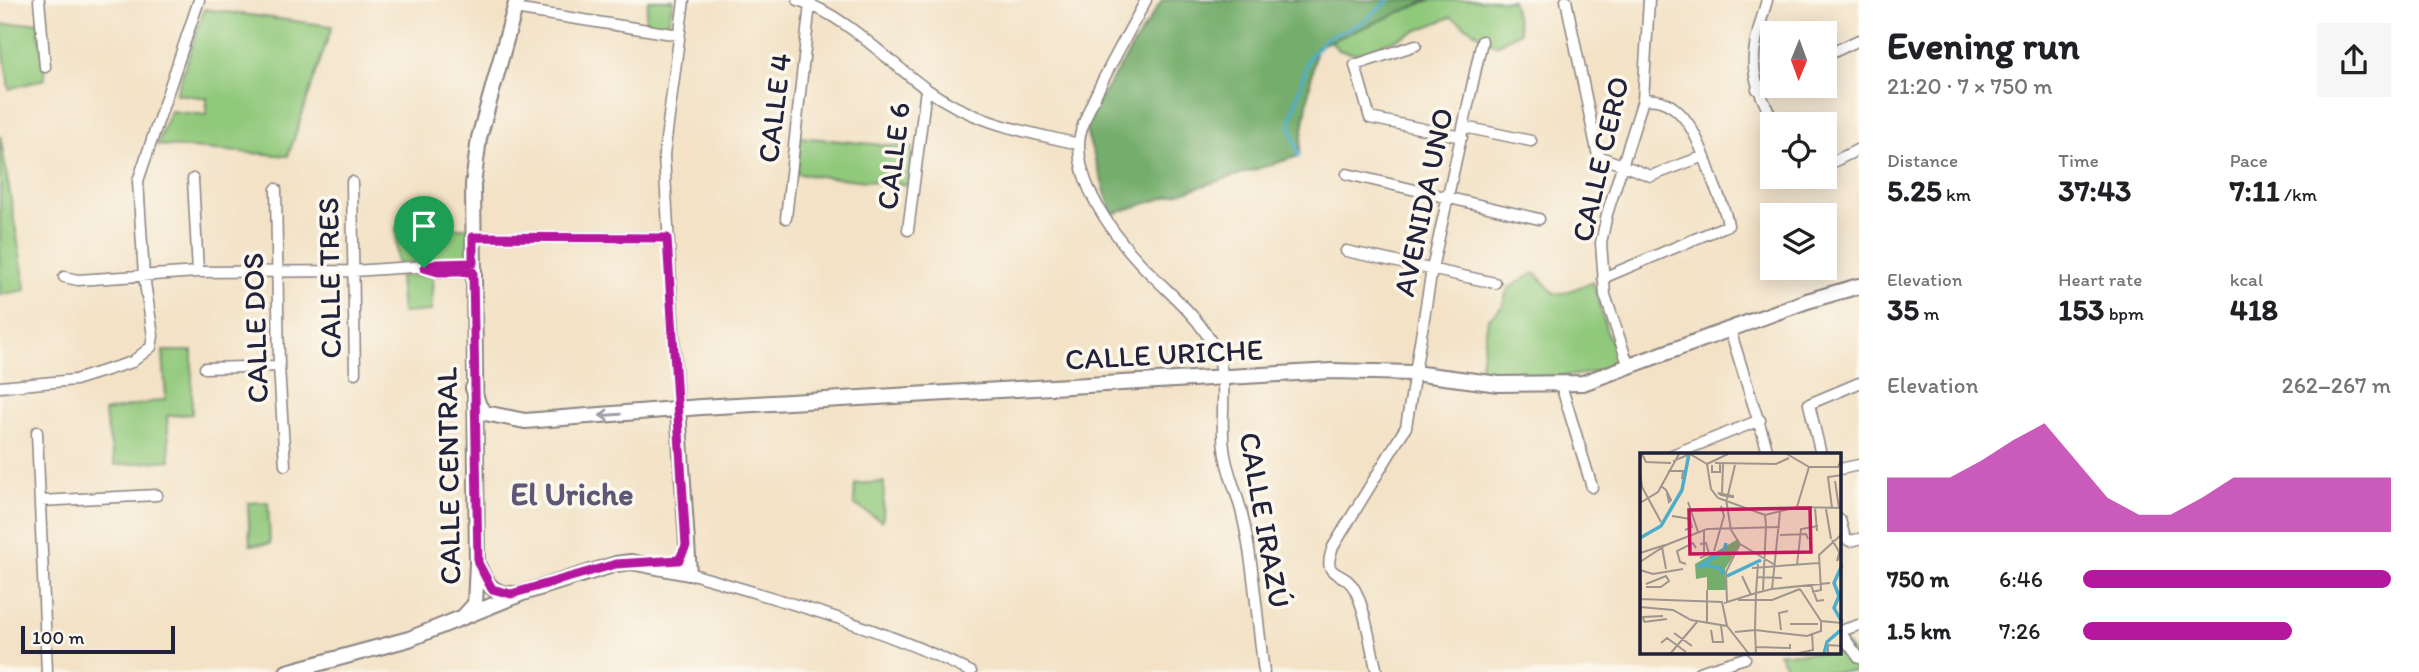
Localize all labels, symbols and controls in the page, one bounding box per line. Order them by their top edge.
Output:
north arrow [1760,21,1838,98]
map controls [1760,21,1837,280]
text: Evening run [1887,23,2080,69]
button: share [2317,23,2391,97]
street label: CALLE 4 [749,51,799,165]
text: 21:20 · 7 × 750 m [1887,72,2053,100]
street label: CALLE CERO [1563,73,1637,245]
street label: CALLE 6 [868,100,918,212]
street label: AVENIDA UNO [1385,104,1461,300]
button: locate [1760,112,1837,189]
text: Distance [1887,149,1958,172]
text: Time [2058,149,2099,172]
text: Pace [2230,149,2268,172]
text: 5.25 [1887,172,1942,209]
text: 37:43 [2058,172,2131,209]
text: 7:11 [2230,172,2280,209]
text: km [1942,183,1971,206]
text: /km [2280,183,2317,206]
pin [394,196,454,268]
street label: CALLE TRES [309,197,349,359]
button: layers [1760,203,1837,280]
icon: arrive [405,207,443,245]
street label: CALLE DOS [234,252,276,404]
text: Elevation [1887,268,1963,291]
text: Heart rate [2058,268,2142,291]
text: kcal [2230,268,2263,291]
text: 35 [1887,291,1919,328]
text: 153 [2058,291,2104,328]
text: 418 [2230,291,2278,328]
text: m [1919,302,1939,325]
text: bpm [2104,302,2144,325]
street label: CALLE URICHE [1064,330,1264,378]
street label: CALLE CENTRAL [428,367,468,585]
text: Elevation [1887,371,1978,399]
text: 262–267 m [2282,371,2391,399]
one-way arrow [599,409,622,422]
street label: CALLE IRAZÚ [1231,429,1299,611]
inset map [1640,453,1842,654]
district label: El Uriche [511,475,633,513]
text: 750 m [1887,565,1949,593]
text: 6:46 [1999,565,2043,593]
text: 1.5 km [1887,617,1951,645]
text: 7:26 [1999,617,2040,645]
scale bar [21,623,175,655]
text: 100 m [32,626,84,649]

